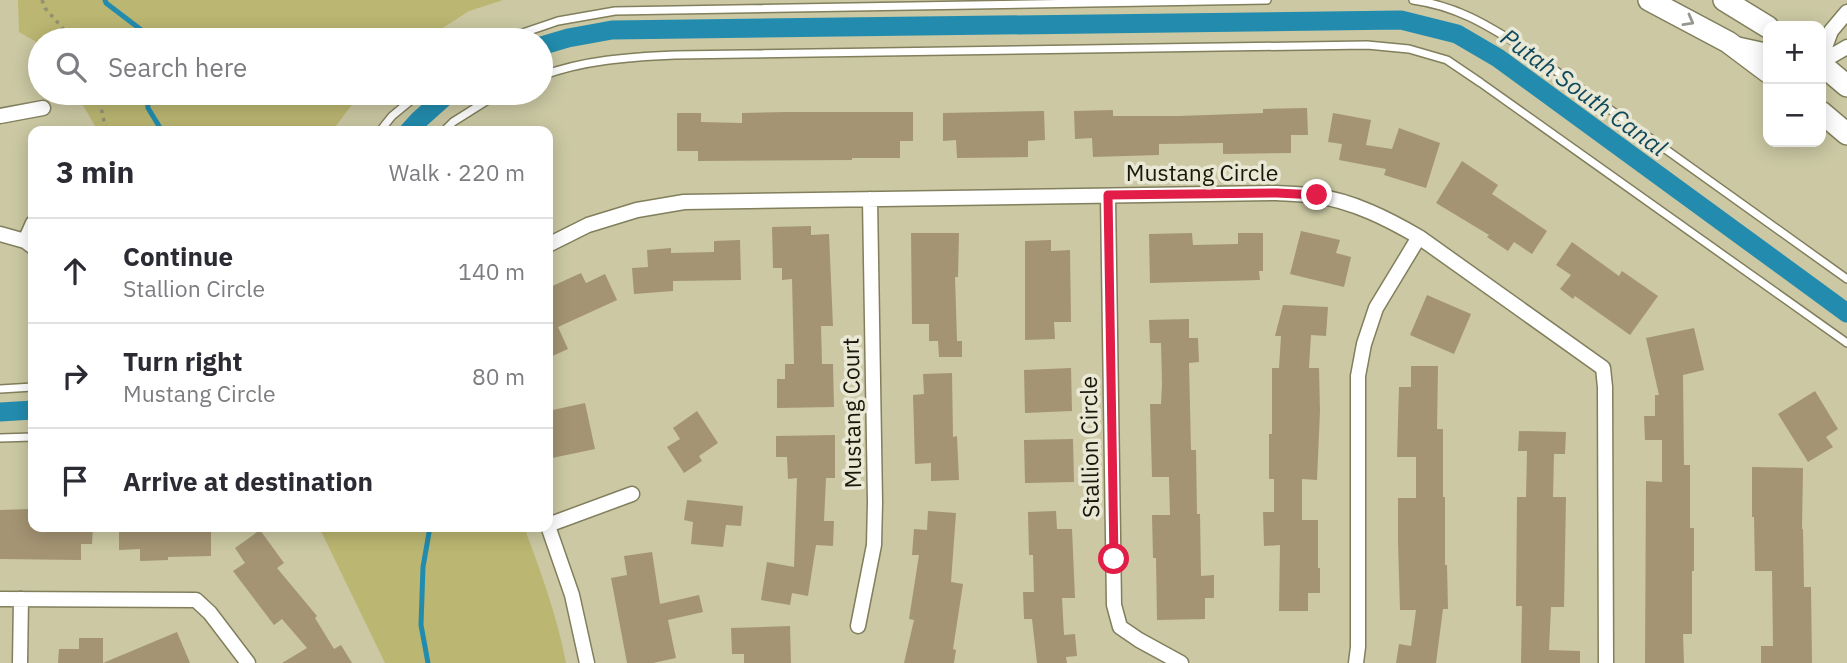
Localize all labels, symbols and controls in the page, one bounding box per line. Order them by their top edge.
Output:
one-way arrow [1681,13,1694,26]
water label: Putah South Canal [1495,21,1674,163]
map controls [1763,21,1826,147]
button: + [1763,21,1826,84]
search box [28,28,553,105]
icon: search [52,48,90,86]
text: Search here [108,50,247,84]
button: − [1763,84,1826,147]
text: 3 min [56,152,134,191]
text: Walk · 220 m [389,157,525,187]
street label: Mustang Circle [1126,157,1278,187]
route end [1301,179,1332,210]
text: Continue [123,239,233,273]
icon: ahead [56,252,94,290]
text: 140 m [458,256,525,286]
text: Stallion Circle [123,273,265,303]
street label: Mustang Court [835,337,867,489]
text: Turn right [123,344,242,378]
icon: right [56,357,94,395]
text: 80 m [472,361,525,391]
street label: Stallion Circle [1073,376,1105,518]
text: Mustang Circle [123,378,276,408]
icon: arrive [56,462,94,500]
text: Arrive at destination [123,464,373,498]
route start [1098,543,1129,574]

